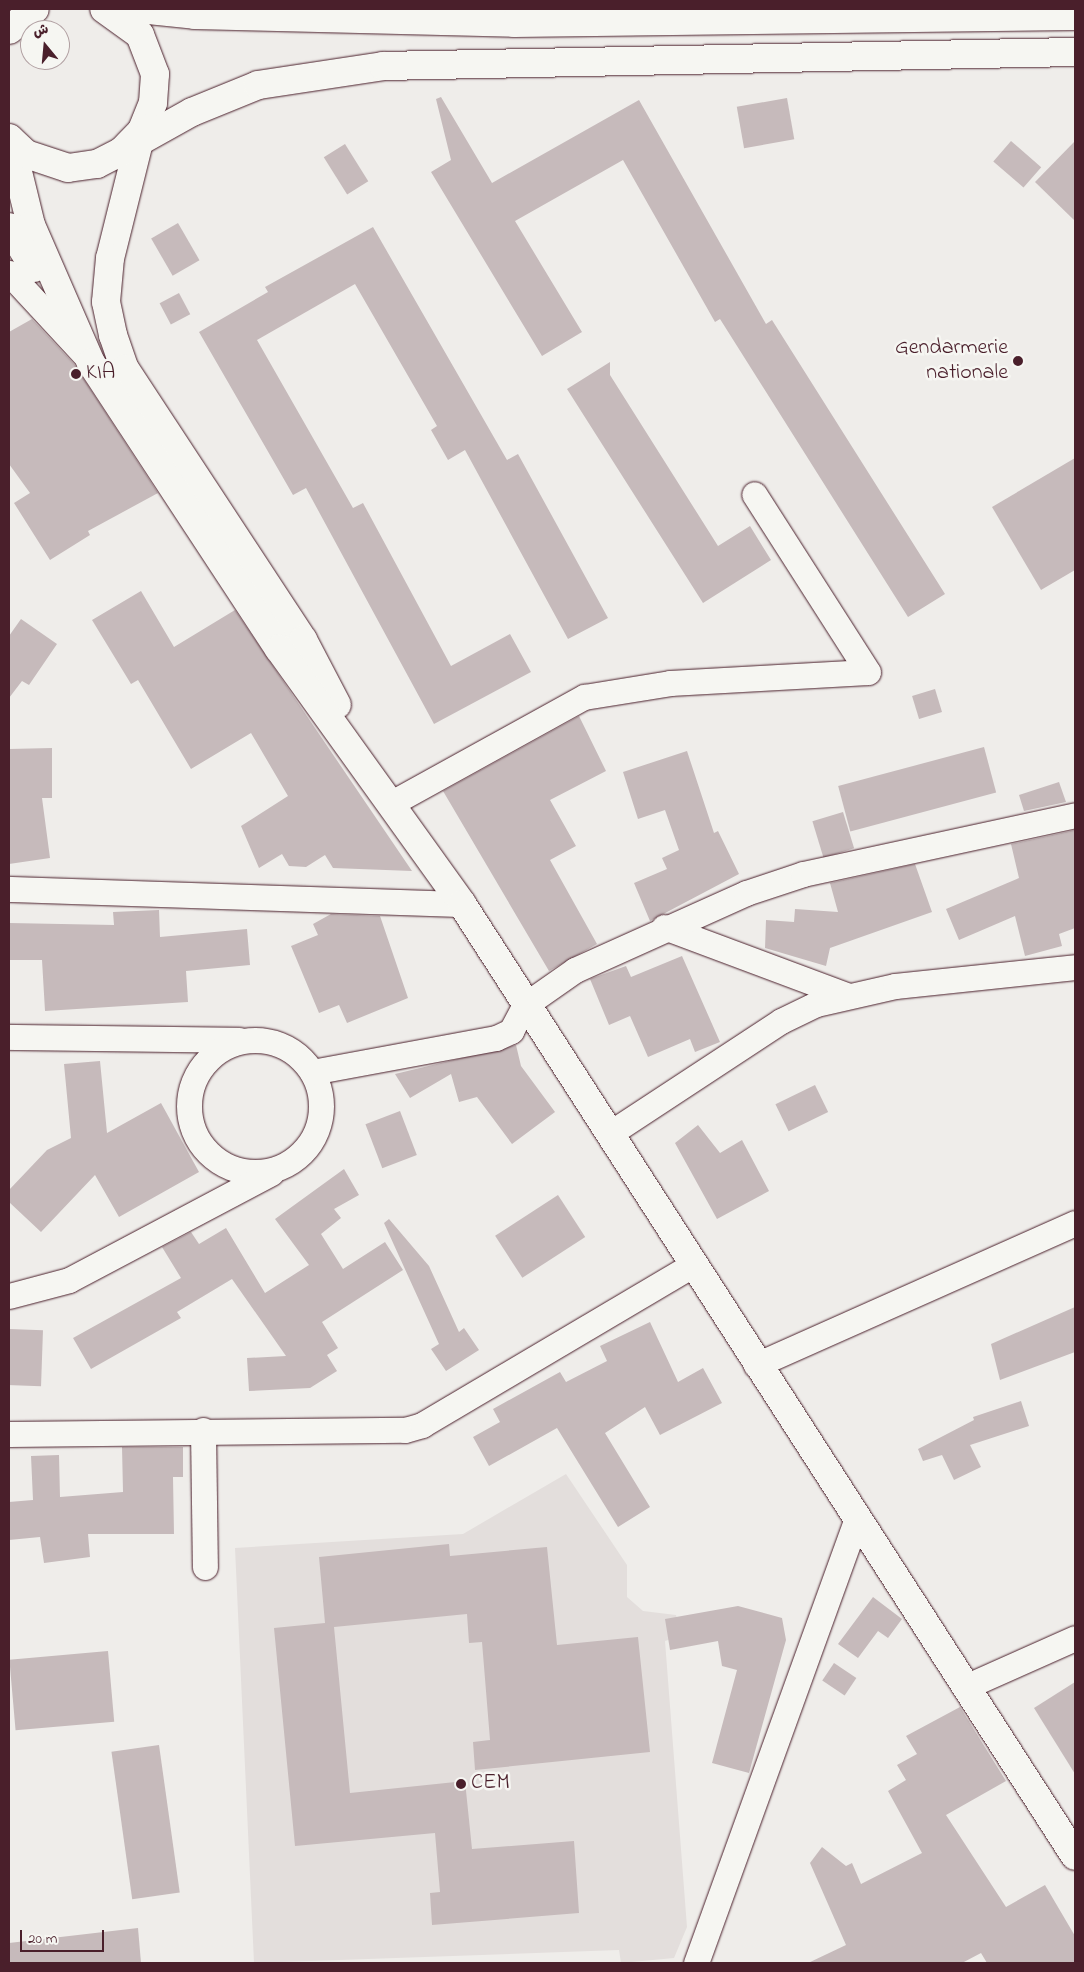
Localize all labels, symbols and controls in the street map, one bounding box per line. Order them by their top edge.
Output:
text: ش [30,19,51,43]
north arrow [20,20,70,70]
place label: Gendarmerie nationale [895,335,1008,386]
marker: Gendarmerie nationale [1012,355,1024,367]
place label: KIA [86,361,115,387]
marker: KIA [70,368,82,380]
place label: CEM [471,1771,510,1797]
marker: CEM [455,1778,467,1790]
scale bar [22,1920,106,1952]
text: 20 m [28,1928,57,1950]

